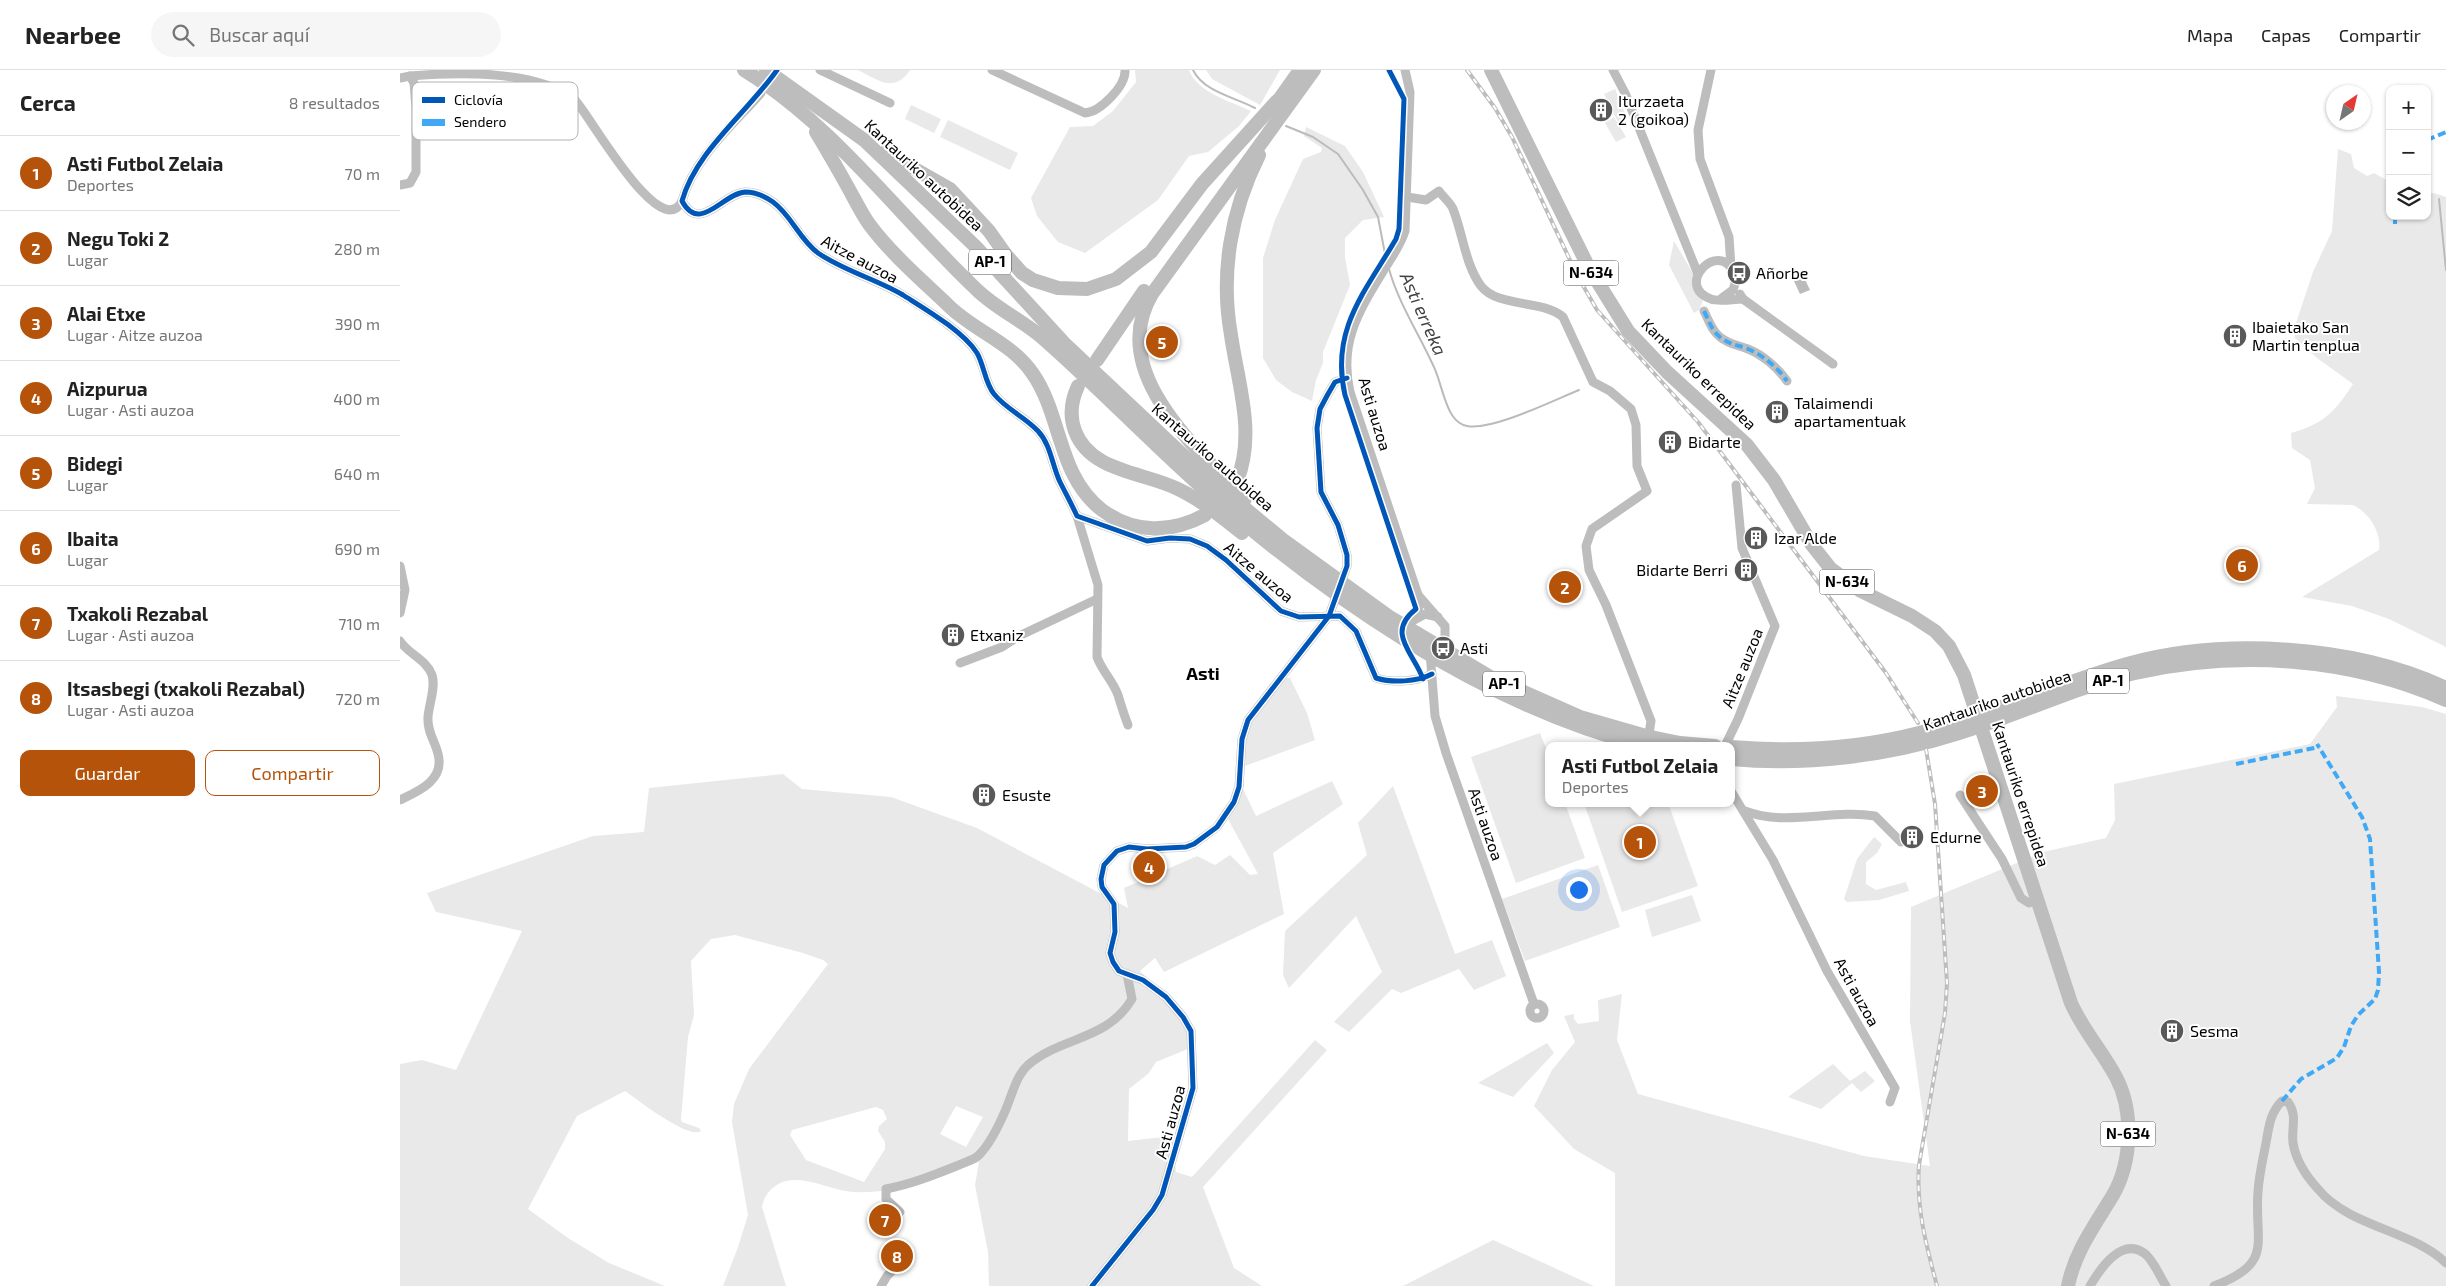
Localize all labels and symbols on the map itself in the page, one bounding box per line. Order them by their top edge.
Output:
legend [412,82,578,140]
north arrow [2326,85,2371,130]
text: Ciclovía [454,91,503,108]
place label: Iturzaeta 2 (goikoa) [1618,91,1689,128]
building icon: Iturzaeta 2 (goikoa) [1588,97,1614,123]
text: Sendero [454,113,506,130]
street label: Kantauriko autobidea [861,115,988,235]
street label: Aitze auzoa [819,230,902,287]
road number: AP-1 [969,250,1011,274]
road number: N-634 [1564,260,1618,286]
bus stop icon: Añorbe [1726,260,1752,286]
place label: Añorbe [1756,263,1808,282]
water label: Asti erreka [1395,268,1452,359]
street label: Kantauriko errepidea [1638,314,1761,433]
place label: Ibaietako San Martin tenplua [2252,317,2360,354]
pin: 5 [1146,323,1178,361]
building icon: Ibaietako San Martin tenplua [2222,323,2248,349]
street label: Asti auzoa [1355,375,1396,453]
place label: Talaimendi apartamentuak [1794,393,1906,430]
street label: Kantauriko autobidea [1149,399,1278,515]
building icon: Talaimendi apartamentuak [1764,399,1790,425]
building icon: Bidarte [1657,429,1683,455]
place label: Bidarte [1688,432,1741,451]
building icon: Izar Alde [1743,525,1769,551]
place label: Izar Alde [1774,528,1837,547]
street label: Aitze auzoa [1221,537,1298,606]
pin: 6 [2226,546,2258,584]
building icon: Bidarte Berri [1733,557,1759,583]
place label: Bidarte Berri [1636,560,1728,579]
pin: 2 [1549,568,1581,606]
road number: N-634 [1820,570,1874,594]
building icon: Etxaniz [940,622,966,648]
place label: Etxaniz [970,625,1024,644]
street label: Aitze auzoa [1717,625,1766,710]
bus stop icon: Asti [1430,635,1456,661]
place label: Asti [1460,638,1488,657]
district label: Asti [1186,662,1220,684]
street label: Kantauriko autobidea [1920,665,2073,734]
road number: AP-1 [2087,668,2129,694]
road number: AP-1 [1483,672,1525,696]
street label: Kantauriko errepidea [1989,719,2054,869]
pin: 3 [1966,772,1998,810]
building icon: Esuste [971,782,997,808]
place label: Esuste [1002,785,1051,804]
street label: Asti auzoa [1465,785,1508,863]
pin: 1 [1624,823,1656,861]
building icon: Edurne [1899,824,1925,850]
place label: Edurne [1930,827,1982,846]
pin: 4 [1133,848,1165,886]
your location [1566,877,1592,903]
street label: Asti auzoa [1831,954,1884,1029]
building icon: Sesma [2159,1018,2185,1044]
place label: Sesma [2190,1021,2239,1040]
street label: Asti auzoa [1151,1083,1188,1161]
road number: N-634 [2100,1122,2156,1146]
pin: 7 [869,1201,901,1239]
pin: 8 [881,1237,913,1275]

